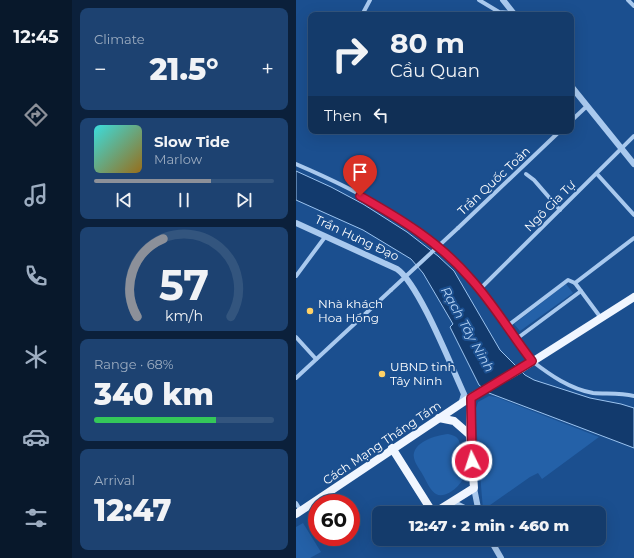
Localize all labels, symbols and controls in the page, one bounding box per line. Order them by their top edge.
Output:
text: 12:45 [13,26,59,48]
text: 80 m [390,26,465,60]
icon: right [324,28,376,80]
text: Climate [94,31,145,47]
text: 21.5° [149,51,219,88]
text: − [94,56,107,83]
text: + [261,56,274,83]
text: Cầu Quan [390,60,480,82]
icon: directions [22,101,50,129]
icon: left [370,104,392,126]
text: Then [324,106,362,125]
text: Slow Tide [154,132,230,151]
street label: Trần Quốc Toản [454,143,533,218]
text: Marlow [154,151,202,167]
pin [343,155,377,196]
icon: arrive [349,161,371,183]
street label: Ngô Gia Tự [521,177,578,234]
icon: music [22,181,50,209]
icon: previous [113,189,135,211]
icon: pause [173,189,195,211]
icon: next [233,189,255,211]
street label: Trần Hưng Đạo [313,211,402,264]
text: 57 [159,260,209,310]
icon: phone [22,262,50,290]
water label: Rạch Tây Ninh [438,283,498,375]
place label: Nhà khách Hoa Hồng [318,296,383,325]
marker: Nhà khách Hoa Hồng [305,306,315,316]
text: km/h [165,307,203,325]
icon: climate [22,343,50,371]
text: Range · 68% [94,356,174,372]
place label: UBND tỉnh Tây Ninh [390,359,456,388]
marker: UBND tỉnh Tây Ninh [377,369,387,379]
text: 340 km [94,376,214,413]
street label: Cách Mạng Tháng Tám [320,397,444,488]
icon: car [22,423,50,451]
position arrow [451,440,493,482]
text: Arrival [94,472,135,488]
text: 12:47 [94,492,171,529]
speed limit sign: 60 [308,494,360,546]
icon: filters [22,504,50,532]
text: 12:47 · 2 min · 460 m [409,516,569,535]

